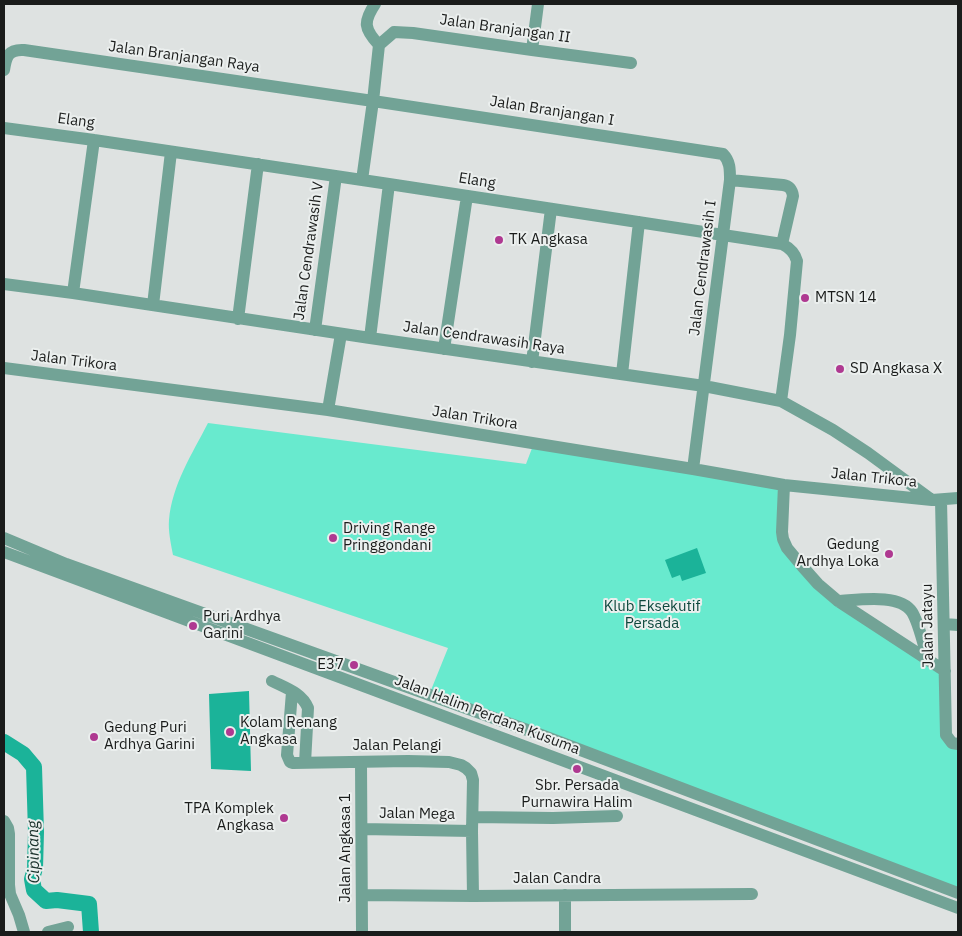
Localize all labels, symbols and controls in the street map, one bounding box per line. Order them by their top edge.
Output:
street label: Jalan Branjangan II [438,11,572,47]
street label: Jalan Branjangan Raya [107,37,261,77]
street label: Jalan Branjangan I [488,92,616,130]
street label: Elang [56,109,96,133]
street label: Elang [457,169,497,193]
street label: Jalan Cendrawasih V [290,181,328,321]
street label: Jalan Cendrawasih I [686,199,720,337]
place label: TK Angkasa [509,231,588,249]
marker: TK Angkasa [493,234,505,246]
place label: MTSN 14 [815,289,876,307]
marker: MTSN 14 [799,292,811,304]
street label: Jalan Cendrawasih Raya [402,318,566,358]
street label: Jalan Trikora [30,347,118,375]
place label: SD Angkasa X [850,360,942,378]
marker: SD Angkasa X [834,363,846,375]
street label: Jalan Trikora [431,402,519,434]
street label: Jalan Trikora [830,465,918,491]
place label: Driving Range Pringgondani [343,520,435,555]
marker: Driving Range Pringgondani [327,532,339,544]
place label: Gedung Ardhya Loka [796,536,879,571]
marker: Gedung Ardhya Loka [883,548,895,560]
street label: Jalan Jatayu [918,584,938,668]
park label: Klub Eksekutif Persada [604,598,700,633]
place label: Puri Ardhya Garini [203,608,281,643]
marker: Puri Ardhya Garini [187,620,199,632]
place label: E37 [317,656,344,674]
marker: E37 [348,659,360,671]
street label: Jalan Halim Perdana Kusuma [392,671,582,759]
place label: Kolam Renang Angkasa [240,714,337,749]
place label: Gedung Puri Ardhya Garini [104,719,195,754]
marker: Kolam Renang Angkasa [224,726,236,738]
marker: Gedung Puri Ardhya Garini [88,731,100,743]
street label: Jalan Pelangi [352,737,442,755]
marker: Sbr. Persada Purnawira Halim [571,763,583,775]
place label: Sbr. Persada Purnawira Halim [521,777,633,812]
street label: Jalan Angkasa 1 [337,793,355,903]
place label: TPA Komplek Angkasa [184,800,274,835]
street label: Jalan Mega [379,804,455,824]
marker: TPA Komplek Angkasa [278,812,290,824]
water label: Cipinang [24,820,44,884]
street label: Jalan Candra [513,870,601,888]

